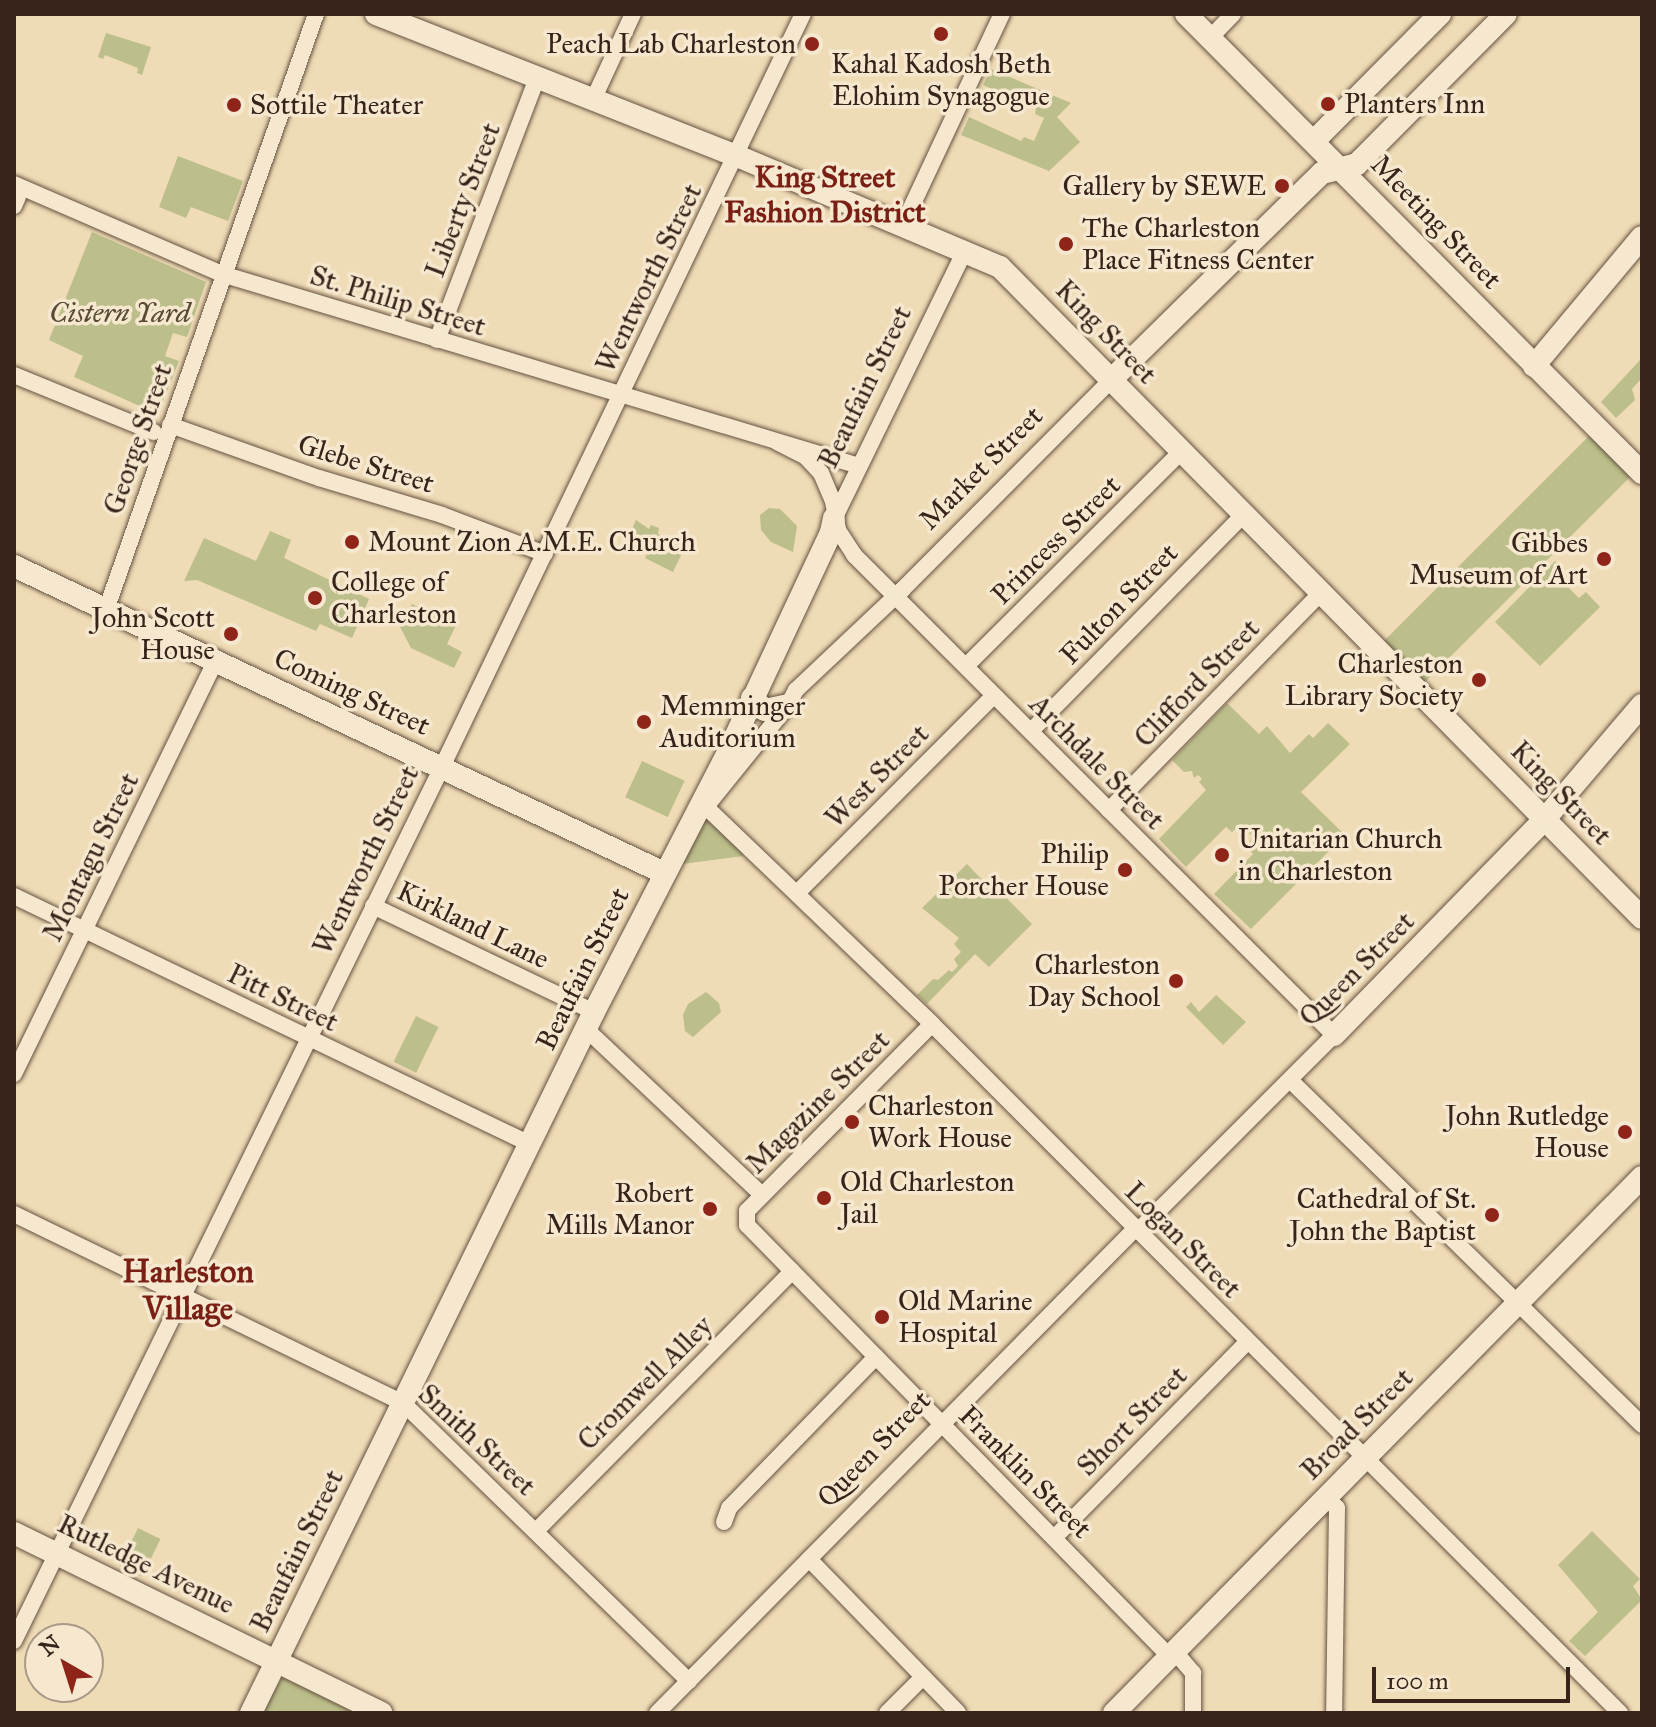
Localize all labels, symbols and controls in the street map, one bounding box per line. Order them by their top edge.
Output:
marker: Kahal Kadosh Beth Elohim Synagogue [932,25,950,43]
place label: Peach Lab Charleston [546,27,796,61]
marker: Peach Lab Charleston [803,35,821,53]
place label: Kahal Kadosh Beth Elohim Synagogue [831,47,1051,113]
place label: Planters Inn [1344,87,1485,121]
place label: Sottile Theater [250,88,423,122]
marker: Planters Inn [1319,95,1337,113]
marker: Sottile Theater [225,96,243,114]
street label: Liberty Street [418,118,508,282]
street label: Meeting Street [1364,148,1508,296]
district label: King Street Fashion District [724,159,926,230]
place label: Gallery by SEWE [1063,169,1266,203]
marker: Gallery by SEWE [1273,177,1291,195]
street label: Wentworth Street [589,178,709,378]
place label: The Charleston Place Fitness Center [1082,211,1314,277]
marker: The Charleston Place Fitness Center [1057,235,1075,253]
street label: St. Philip Street [306,258,490,344]
street label: King Street [1048,273,1164,391]
park label: Cistern Yard [49,296,191,330]
street label: Beaufain Street [811,300,919,474]
street label: George Street [97,359,179,519]
street label: Market Street [912,399,1050,537]
street label: Glebe Street [294,427,438,501]
street label: Princess Street [984,468,1128,612]
place label: Mount Zion A.M.E. Church [368,525,696,559]
place label: Gibbes Museum of Art [1409,526,1588,592]
marker: Mount Zion A.M.E. Church [343,533,361,551]
street label: Fulton Street [1053,536,1185,672]
marker: Gibbes Museum of Art [1595,550,1613,568]
place label: College of Charleston [331,565,457,631]
marker: College of Charleston [306,589,324,607]
place label: John Scott House [91,601,215,667]
street label: Clifford Street [1127,612,1267,754]
marker: John Scott House [222,625,240,643]
street label: Coming Street [269,641,435,743]
place label: Charleston Library Society [1285,647,1463,713]
marker: Charleston Library Society [1470,671,1488,689]
street label: Archdale Street [1022,687,1172,837]
place label: Memminger Auditorium [660,689,805,755]
marker: Memminger Auditorium [635,713,653,731]
street label: West Street [818,717,936,835]
street label: King Street [1503,734,1619,852]
street label: Wentworth Street [306,760,426,960]
street label: Montagu Street [36,767,146,947]
place label: Unitarian Church in Charleston [1238,822,1442,888]
place label: Philip Porcher House [939,837,1109,903]
marker: Unitarian Church in Charleston [1213,846,1231,864]
marker: Philip Porcher House [1116,861,1134,879]
street label: Kirkland Lane [392,874,554,976]
street label: Beaufain Street [529,882,637,1056]
street label: Queen Street [1293,905,1421,1033]
place label: Charleston Day School [1028,948,1160,1014]
street label: Pitt Street [222,957,344,1039]
marker: Charleston Day School [1167,972,1185,990]
street label: Magazine Street [739,1023,897,1181]
place label: Charleston Work House [868,1089,1012,1155]
place label: John Rutledge House [1445,1099,1609,1165]
marker: Charleston Work House [843,1113,861,1131]
marker: John Rutledge House [1616,1123,1634,1141]
place label: Old Charleston Jail [840,1165,1014,1231]
street label: Logan Street [1118,1175,1248,1305]
place label: Robert Mills Manor [545,1176,694,1242]
place label: Cathedral of St. John the Baptist [1289,1182,1476,1248]
marker: Old Charleston Jail [815,1189,833,1207]
marker: Robert Mills Manor [701,1200,719,1218]
marker: Cathedral of St. John the Baptist [1483,1206,1501,1224]
district label: Harleston Village [122,1254,254,1329]
place label: Old Marine Hospital [898,1284,1033,1350]
marker: Old Marine Hospital [873,1308,891,1326]
street label: Cromwell Alley [571,1309,719,1457]
street label: Short Street [1070,1359,1194,1483]
street label: Broad Street [1294,1361,1420,1487]
street label: Smith Street [411,1377,543,1503]
street label: Queen Street [810,1384,938,1514]
street label: Franklin Street [952,1399,1098,1545]
street label: Beaufain Street [243,1464,351,1638]
street label: Rutledge Avenue [52,1507,240,1621]
north arrow [24,1623,104,1703]
text: N [34,1629,66,1662]
scale bar [1376,1651,1574,1701]
text: 100 m [1386,1666,1449,1696]

